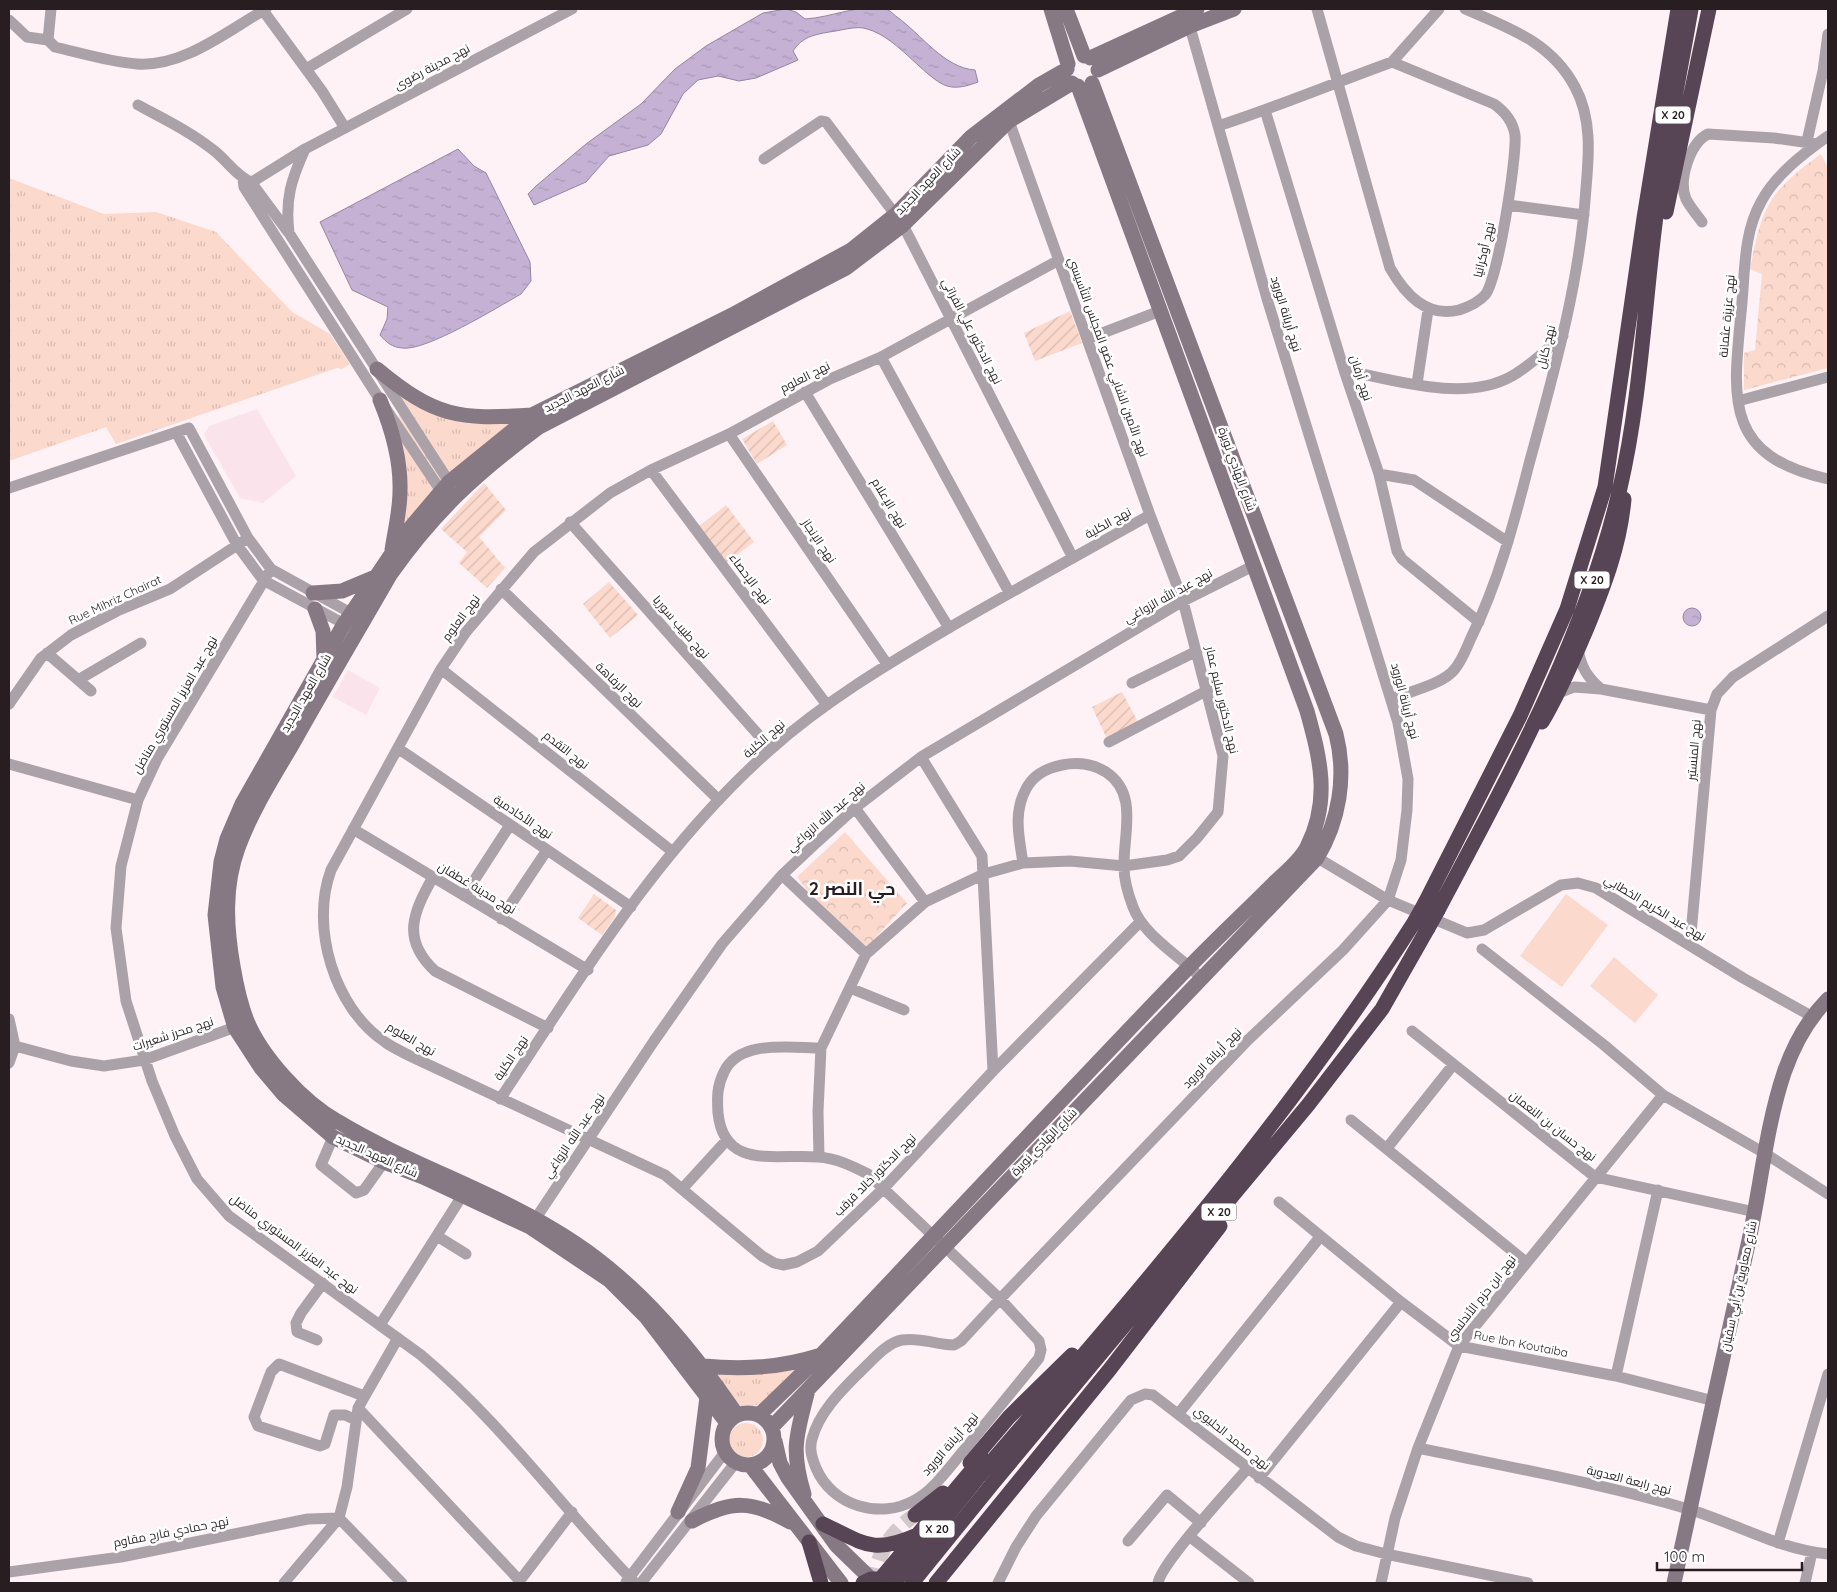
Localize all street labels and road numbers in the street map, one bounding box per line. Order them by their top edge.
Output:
street label: نهج مدينة رضوى [391,40,473,94]
road number: X 20 [1656,106,1690,124]
street label: شارع العهد الجديد [892,144,964,218]
street label: نهج أوكرانيا [1470,221,1498,279]
street label: نهج الأمين الشابي عضو المجلس التأسيسي [1062,255,1152,460]
street label: نهج أريانة الورود [1267,274,1305,354]
street label: نهج عزيزة عثمانة [1715,274,1739,358]
street label: نهج الدكتور علي الفراتي [937,275,1006,388]
street label: نهج كابل [1533,323,1559,371]
street label: نهج أرفان [1346,353,1376,403]
street label: نهج العلوم [777,358,833,396]
street label: شارع العهد الجديد [541,362,627,416]
street label: شارع الهادي نويرة [1213,425,1260,514]
street label: نهج الإعلام [868,475,910,531]
street label: نهج الكلية [1082,504,1134,542]
street label: نهج الإنجاز [798,515,840,566]
street label: نهج الإحصاء [726,550,774,608]
street label: نهج عبد الله الزواغي [1121,565,1216,629]
street label: Rue Mihriz Chairat [66,571,164,628]
road number: X 20 [1574,572,1610,588]
street label: نهج العلوم [438,592,484,644]
street label: نهج طبيب سوريا [649,592,713,662]
street label: نهج عبد العزيز المستوري مناضل [129,633,223,778]
street label: نهج الدكتور سليم عمار [1202,644,1242,755]
street label: شارع العهد الجديد [277,651,335,735]
street label: نهج الرفاهة [592,659,646,711]
street label: نهج أريانة الورود [1387,661,1423,741]
street label: نهج الكلية [740,716,788,762]
street label: نهج المنستير [1683,719,1705,782]
street label: نهج التقدم [540,727,592,773]
street label: نهج عبد الله الزواغي [783,778,870,857]
street label: نهج الأكادمية [490,791,556,843]
street label: نهج مدينة غطفان [435,858,519,918]
street label: نهج عبد الكريم الخطابي [1600,871,1709,946]
street label: نهج محرز شعيرات [130,1013,216,1055]
street label: نهج العلوم [384,1019,438,1059]
street label: نهج أريانة الورود [1179,1024,1245,1092]
street label: نهج الكلية [490,1033,532,1083]
street label: نهج حسان بن النعمان [1506,1087,1600,1165]
street label: نهج عبد الله الزواغي [540,1090,610,1183]
street label: شارع الهادي نويرة [1008,1105,1082,1181]
street label: نهج الدكتور خالد قرقب [830,1130,920,1220]
street label: شارع العهد الجديد [334,1131,421,1181]
street label: نهج عبد العزيز المستوري مناضل [225,1190,361,1299]
road number: X 20 [1202,1204,1236,1220]
street label: شارع معاوية بن أبي سفيان [1717,1219,1763,1353]
street label: نهج ابن حزم الأندلسي [1442,1252,1521,1345]
street label: Rue Ibn Koutaiba [1473,1327,1569,1360]
street label: نهج محمد الحليوي [1189,1402,1273,1475]
street label: نهج أريانة الورود [918,1409,982,1479]
street label: نهج رابعة العدوية [1585,1462,1673,1498]
street label: نهج حمادي فارح مقاوم [112,1513,230,1553]
road number: X 20 [920,1520,954,1538]

